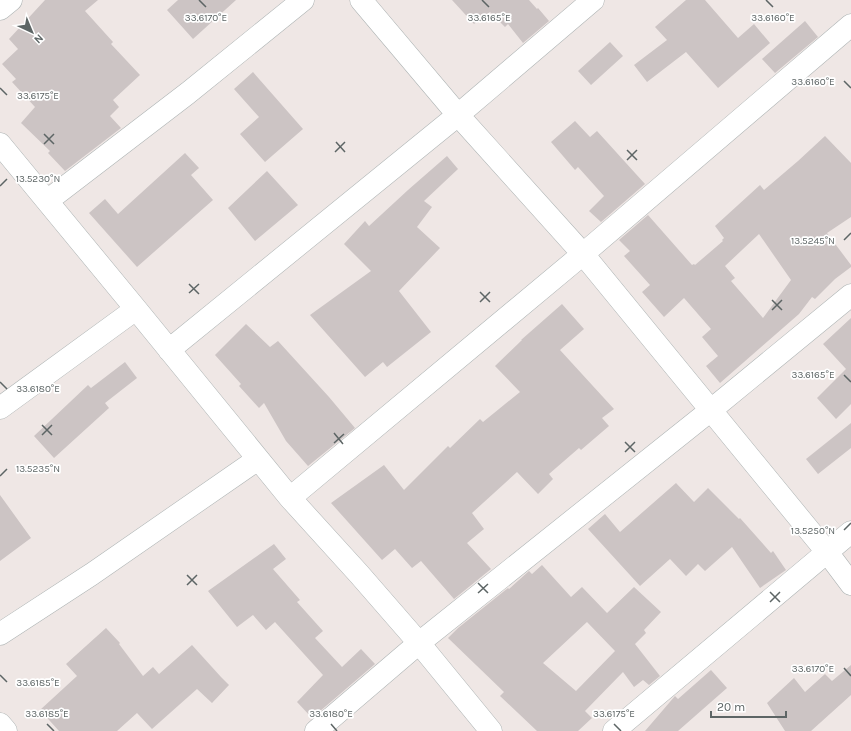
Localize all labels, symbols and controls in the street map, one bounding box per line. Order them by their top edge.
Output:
north arrow [12,12,52,52]
text: 33.6170°E [185,12,227,24]
text: 33.6165°E [467,12,511,24]
text: 33.6160°E [751,12,795,24]
text: N [31,31,46,46]
text: 33.6160°E [791,76,835,88]
text: 33.6175°E [17,90,59,102]
text: 13.5230°N [16,173,60,185]
text: 13.5245°N [791,235,835,247]
text: 33.6165°E [791,369,835,381]
text: 33.6180°E [16,383,60,395]
text: 13.5235°N [16,463,60,475]
text: 13.5250°N [791,525,835,537]
text: 33.6170°E [792,663,834,675]
text: 33.6185°E [16,677,60,689]
scale bar [711,693,786,719]
text: 20 m [717,700,745,714]
text: 33.6185°E [25,708,69,720]
text: 33.6180°E [309,708,353,720]
text: 33.6175°E [593,708,635,720]

